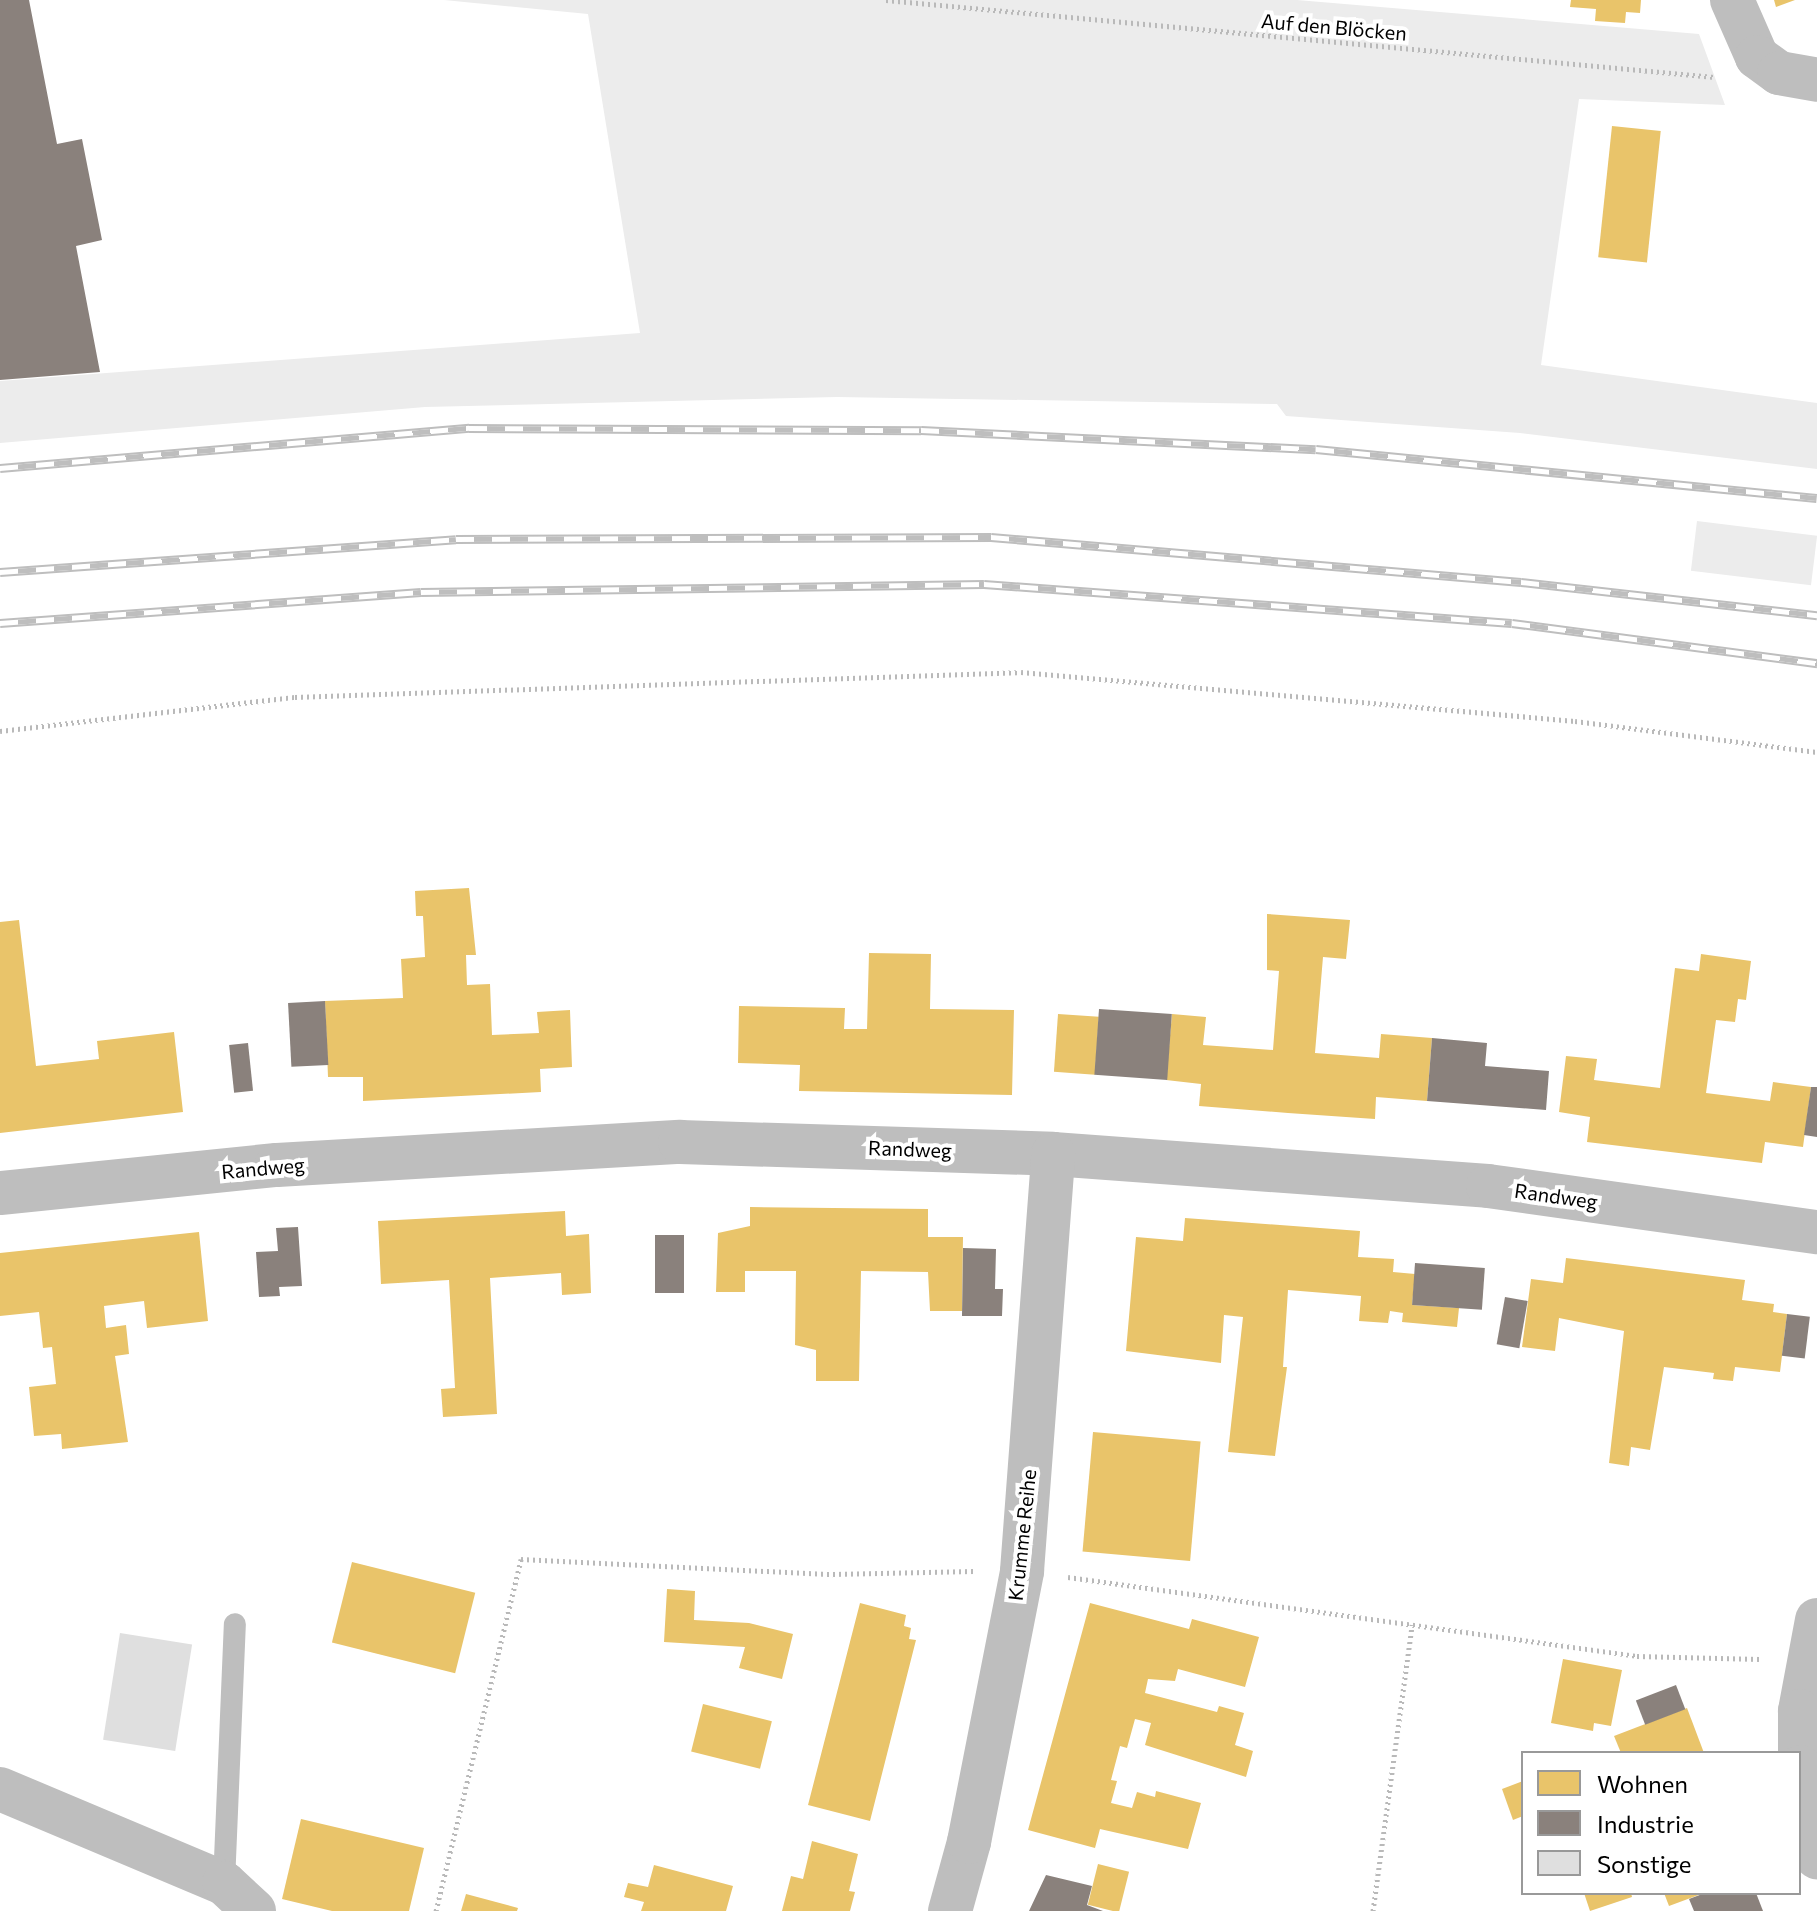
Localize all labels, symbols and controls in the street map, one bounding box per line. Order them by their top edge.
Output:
street label: Auf den Blöcken [1260,9,1408,45]
street label: Randweg [868,1136,952,1162]
street label: Randweg [220,1152,306,1184]
street label: Randweg [1513,1178,1599,1214]
street label: Krumme Reihe [1003,1468,1041,1602]
legend [1521,1751,1801,1895]
text: Wohnen [1597,1769,1688,1798]
text: Industrie [1597,1809,1694,1838]
text: Sonstige [1597,1849,1691,1878]

